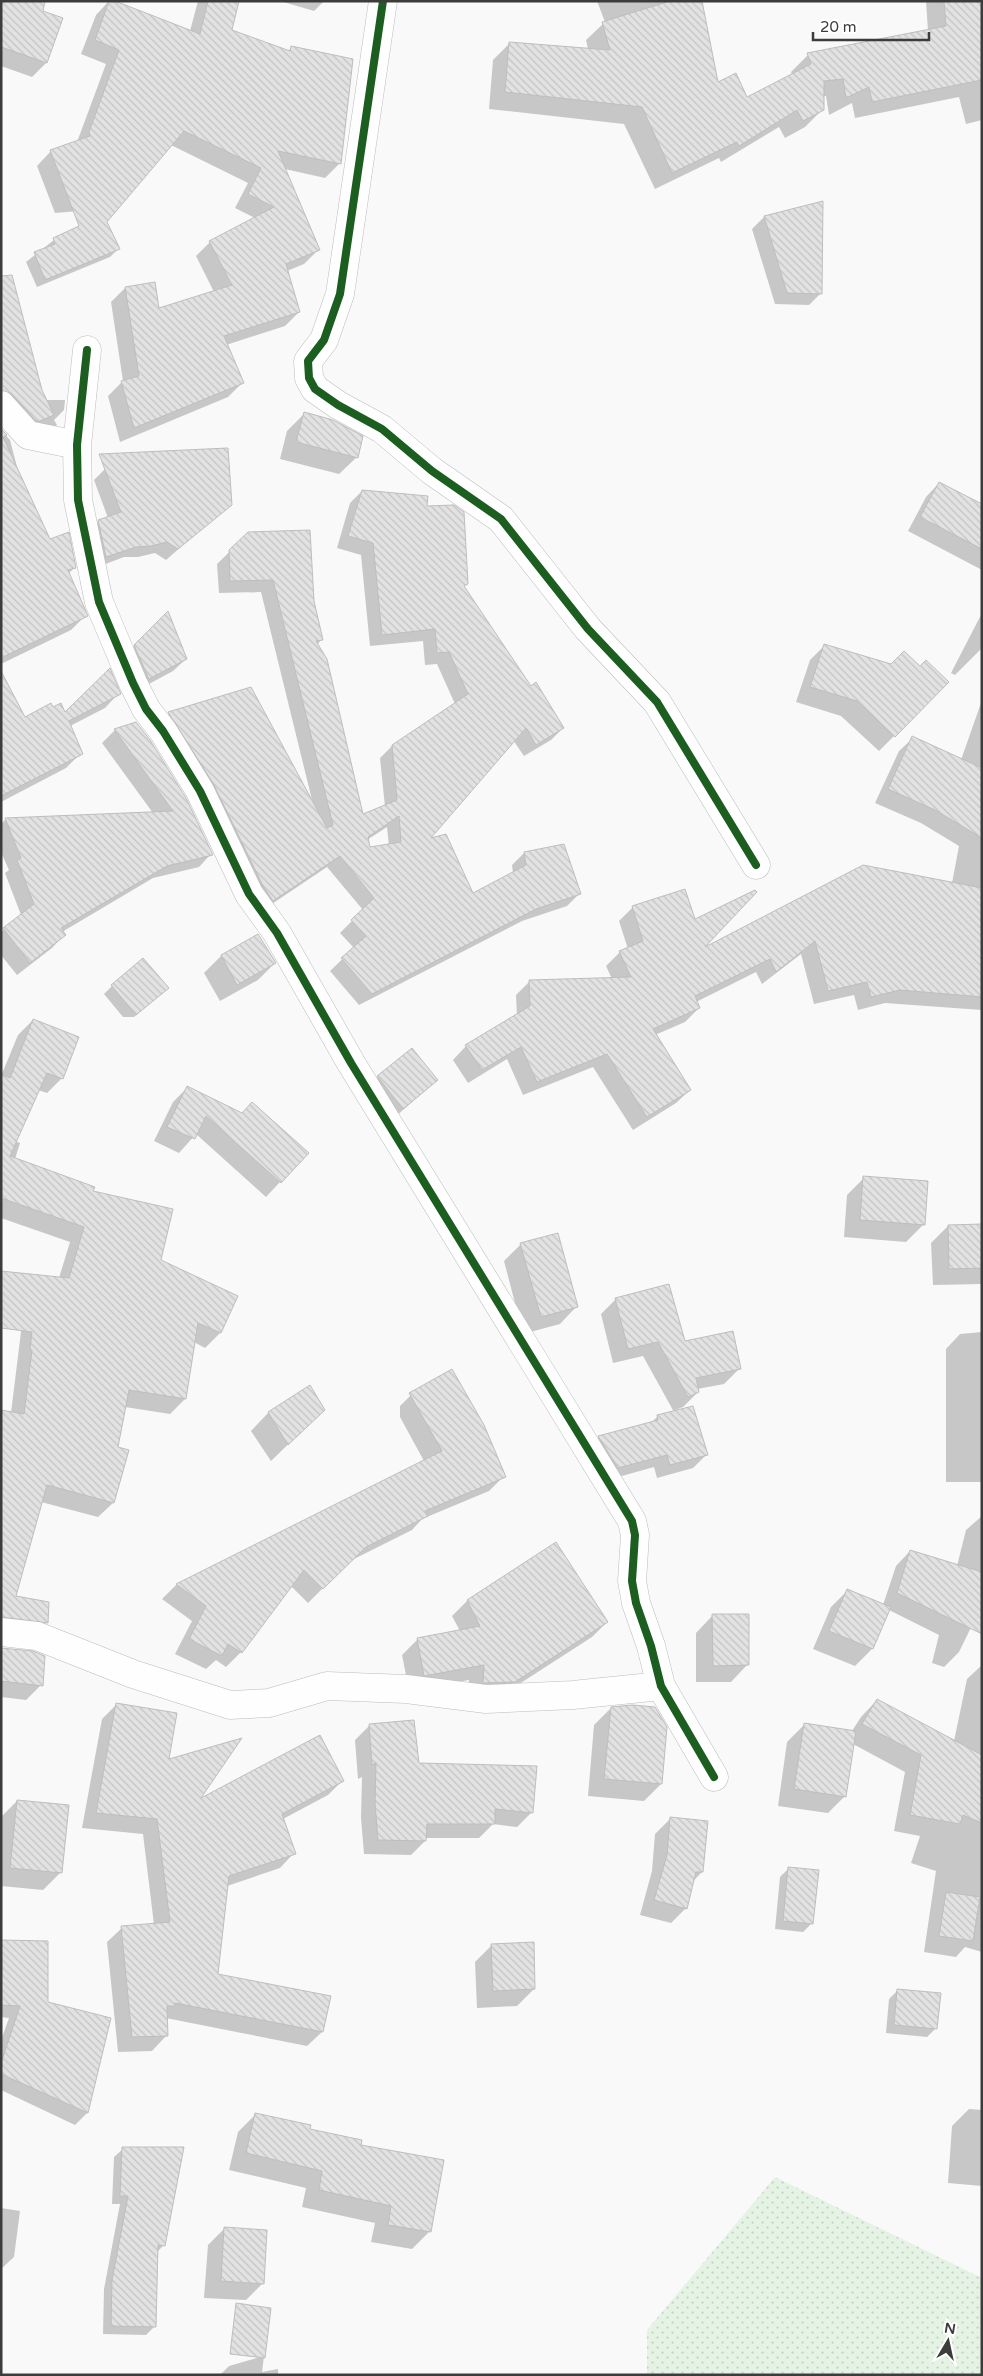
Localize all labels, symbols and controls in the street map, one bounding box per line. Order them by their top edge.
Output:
scale bar [813,10,929,42]
text: 20 m [820,18,857,36]
north arrow [923,2316,973,2366]
text: N [943,2319,957,2338]

